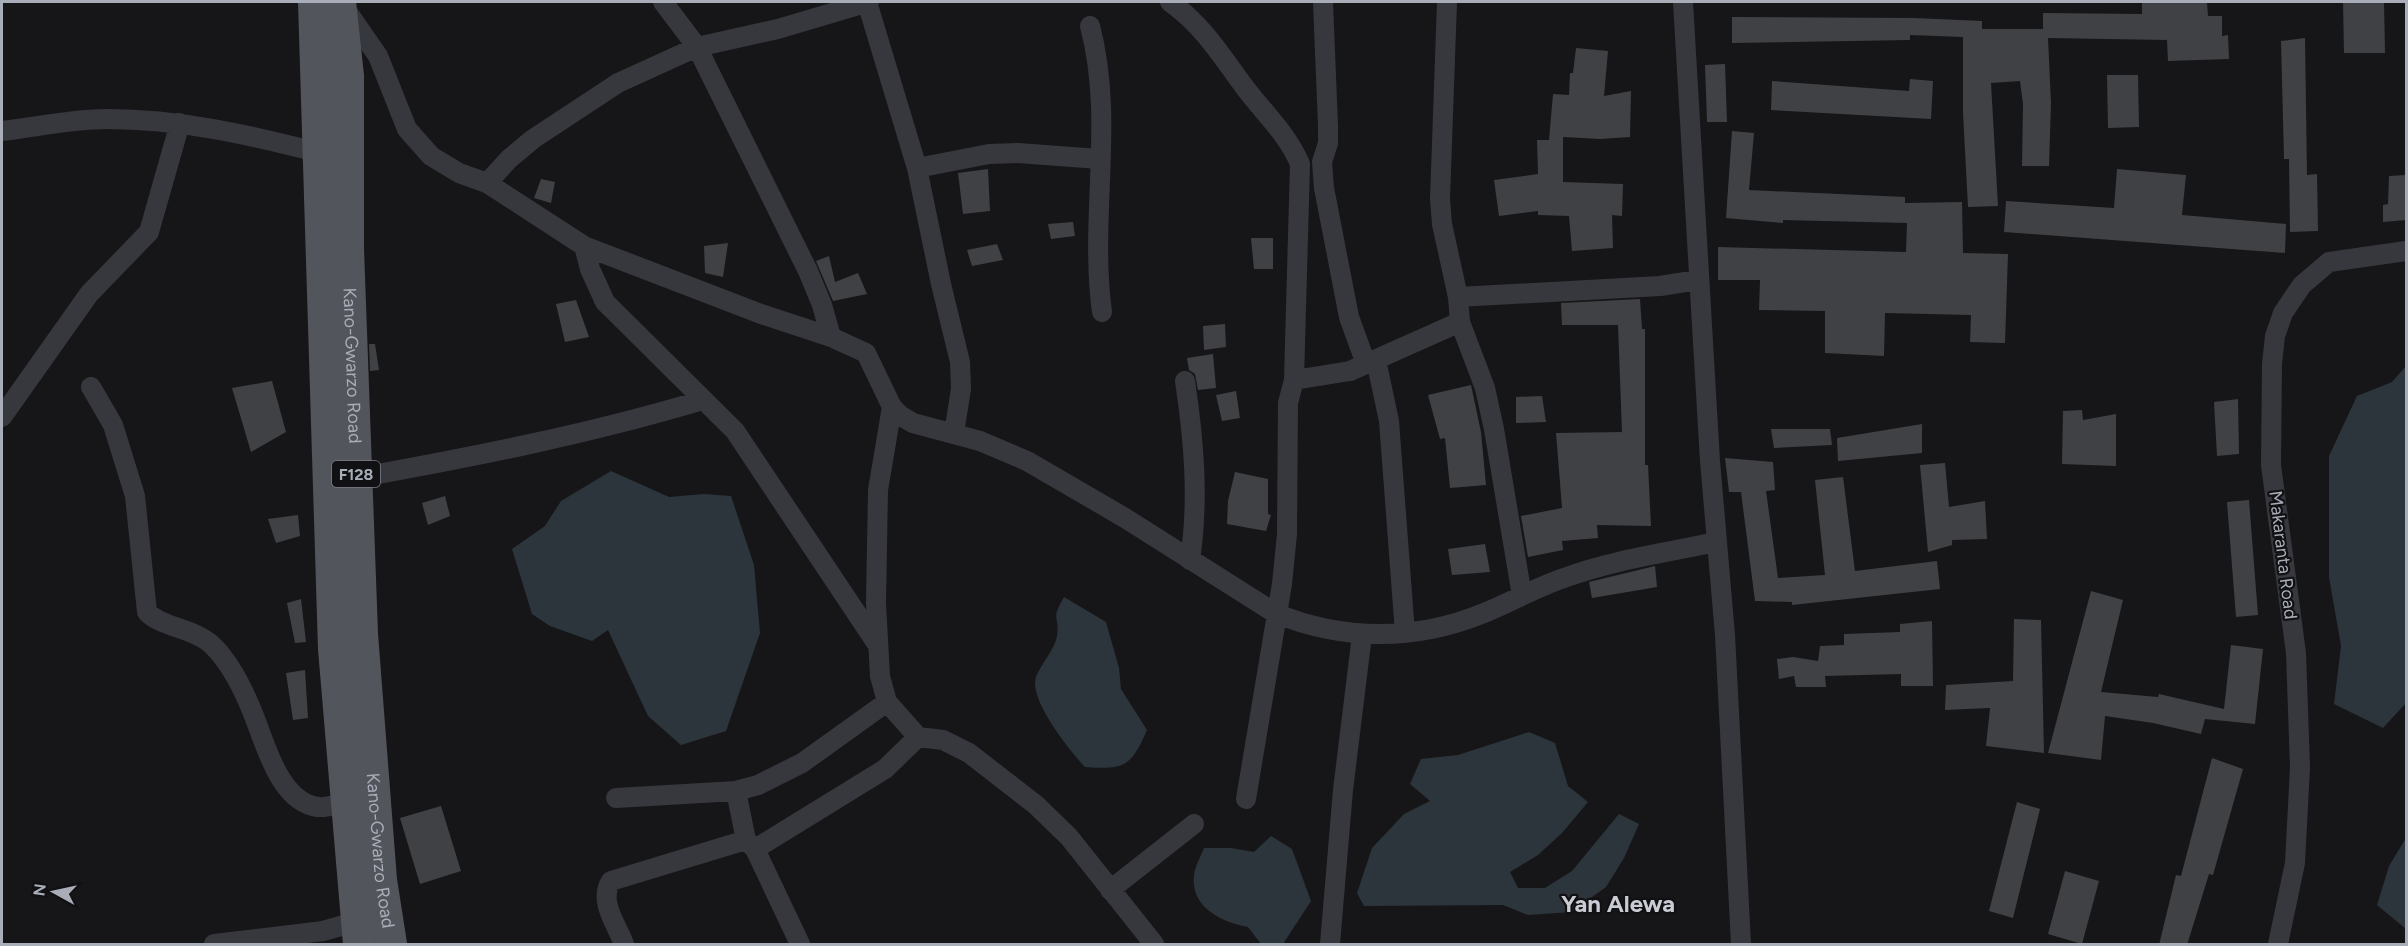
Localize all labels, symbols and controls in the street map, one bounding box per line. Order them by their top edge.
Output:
street label: Kano-Gwarzo Road [338,287,366,444]
road number: F128 [332,461,380,487]
street label: Makaranta Road [2264,490,2302,620]
street label: Kano-Gwarzo Road [362,772,399,930]
north arrow [24,862,84,922]
text: N [29,883,50,897]
district label: Yan Alewa [1561,889,1675,918]

